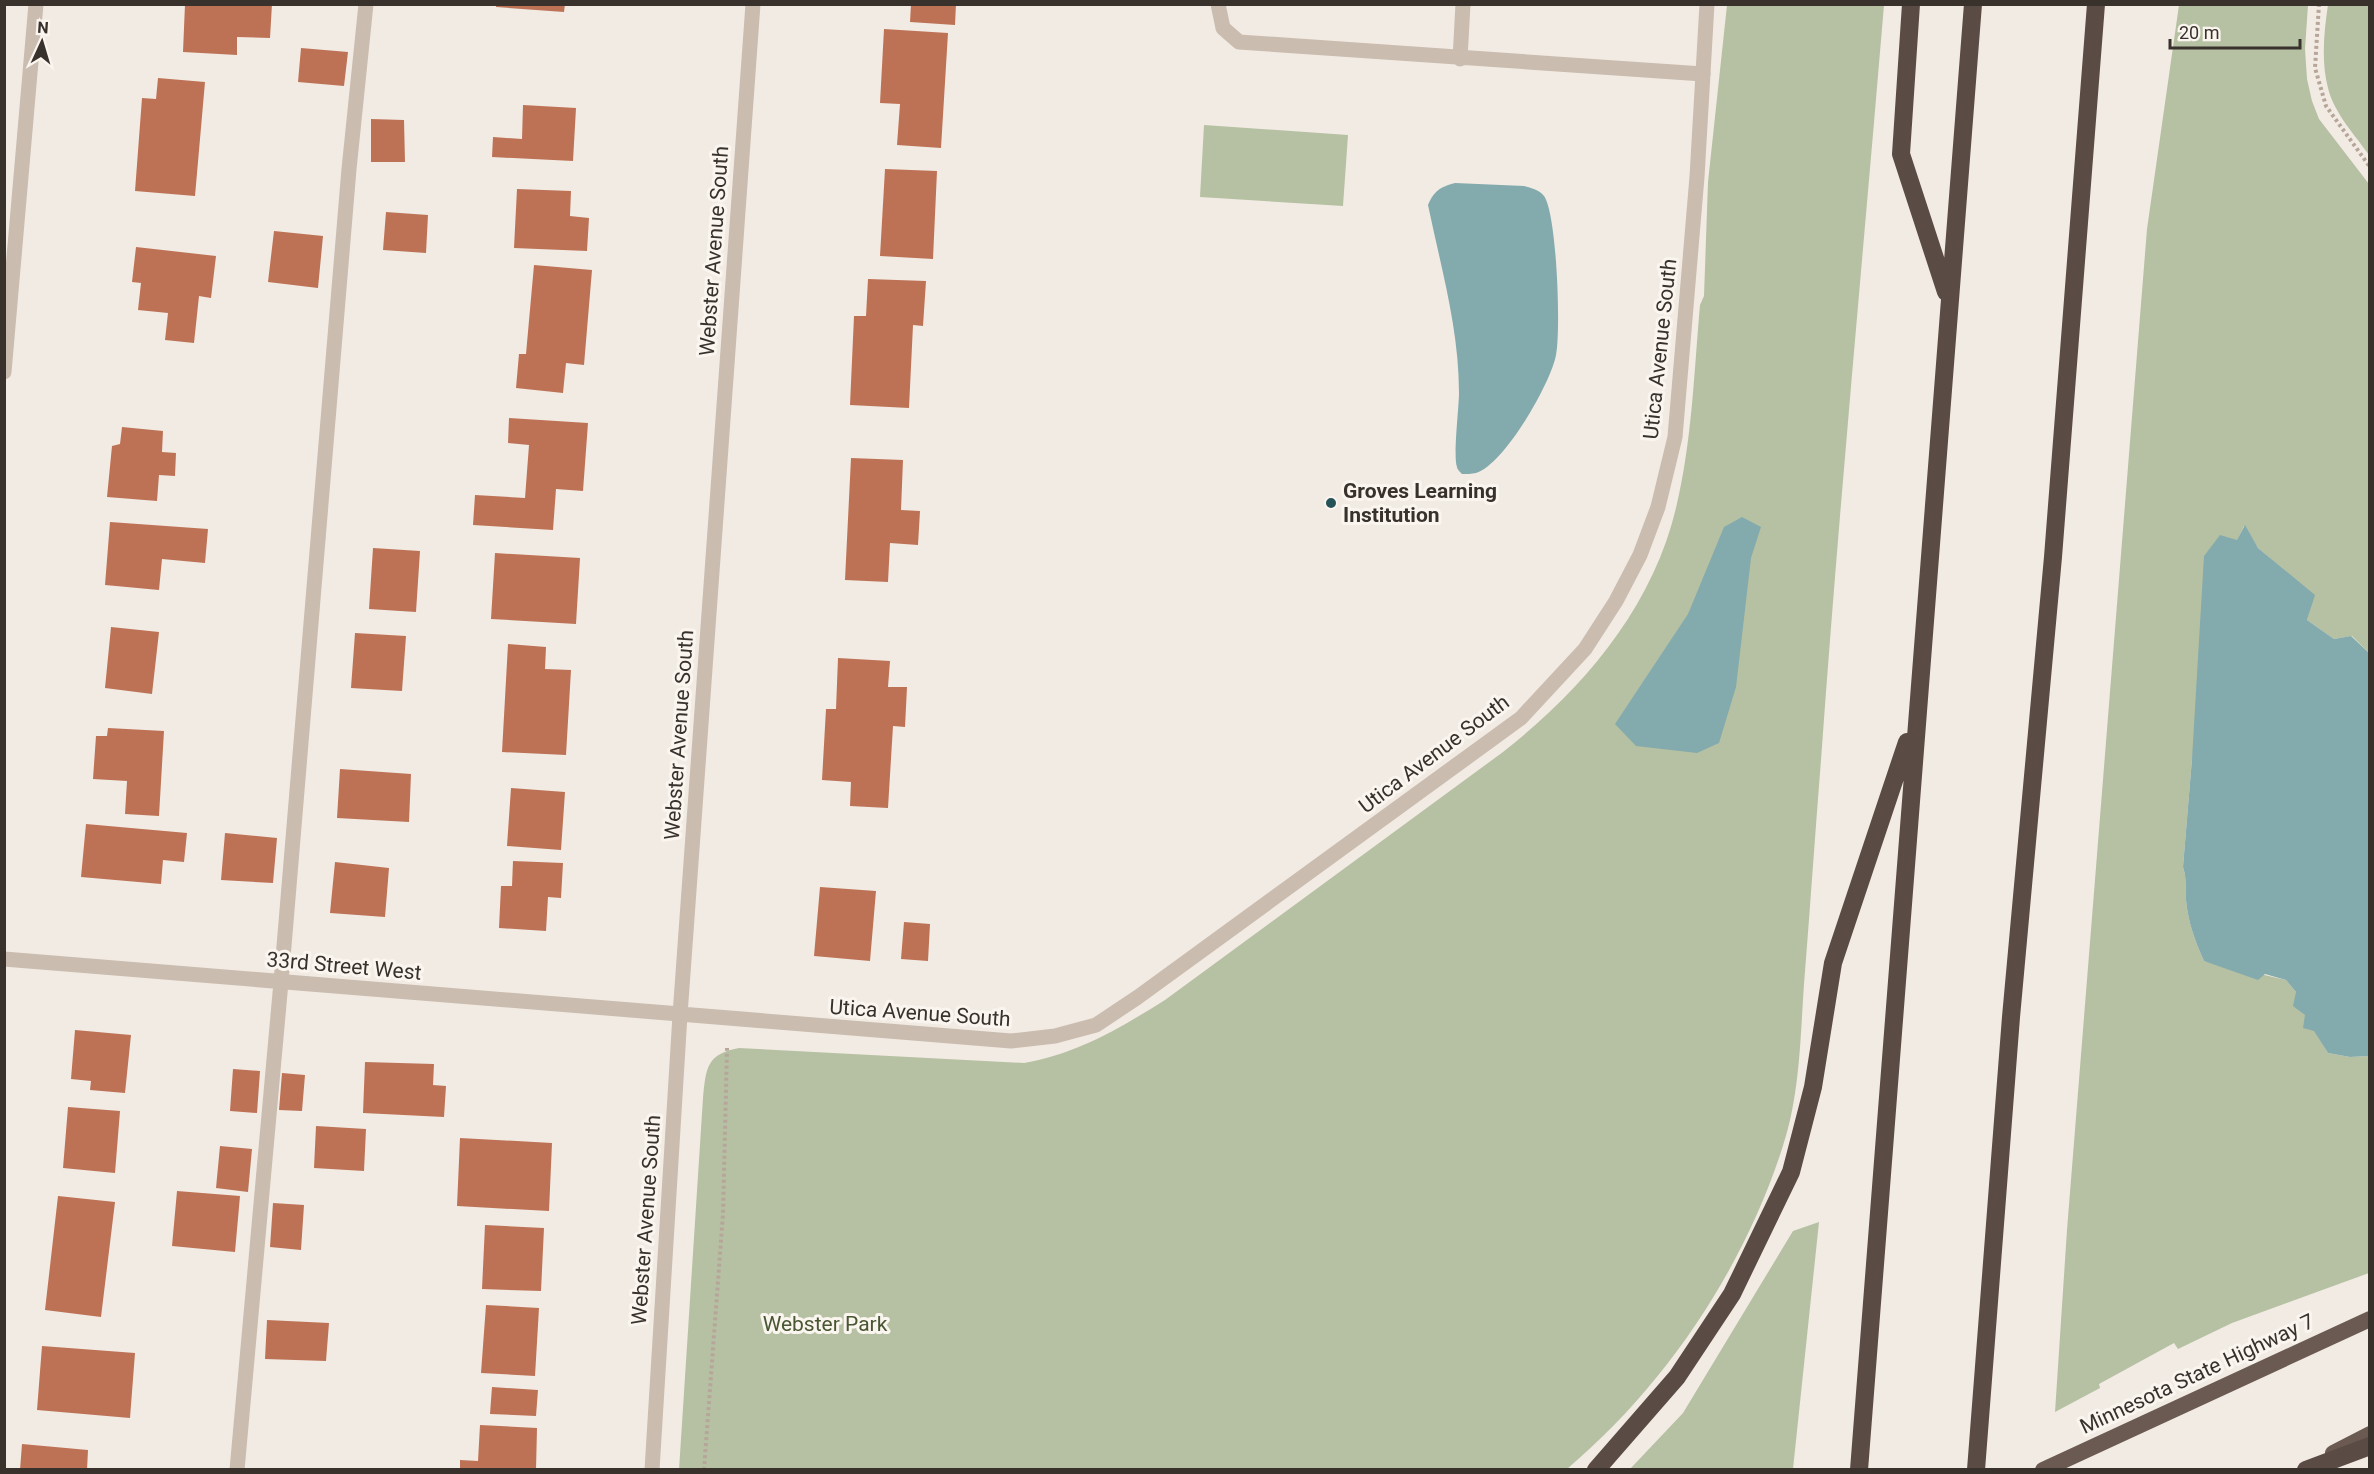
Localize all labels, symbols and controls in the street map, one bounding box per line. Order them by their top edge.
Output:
north arrow [12,12,72,72]
scale bar [2170,12,2300,50]
text: N [37,18,49,37]
text: 20 m [2179,22,2219,43]
street label: Webster Avenue South [695,145,733,357]
street label: Utica Avenue South [1639,257,1681,441]
place label: Groves Learning Institution [1343,479,1497,527]
marker: Groves Learning Institution [1324,496,1338,510]
street label: Webster Avenue South [660,629,698,841]
street label: Utica Avenue South [1354,690,1514,818]
street label: 33rd Street West [266,947,423,985]
street label: Utica Avenue South [829,995,1011,1031]
street label: Webster Avenue South [627,1114,665,1326]
street label: Minnesota State Highway 7 [2076,1309,2318,1439]
park label: Webster Park [763,1312,888,1336]

